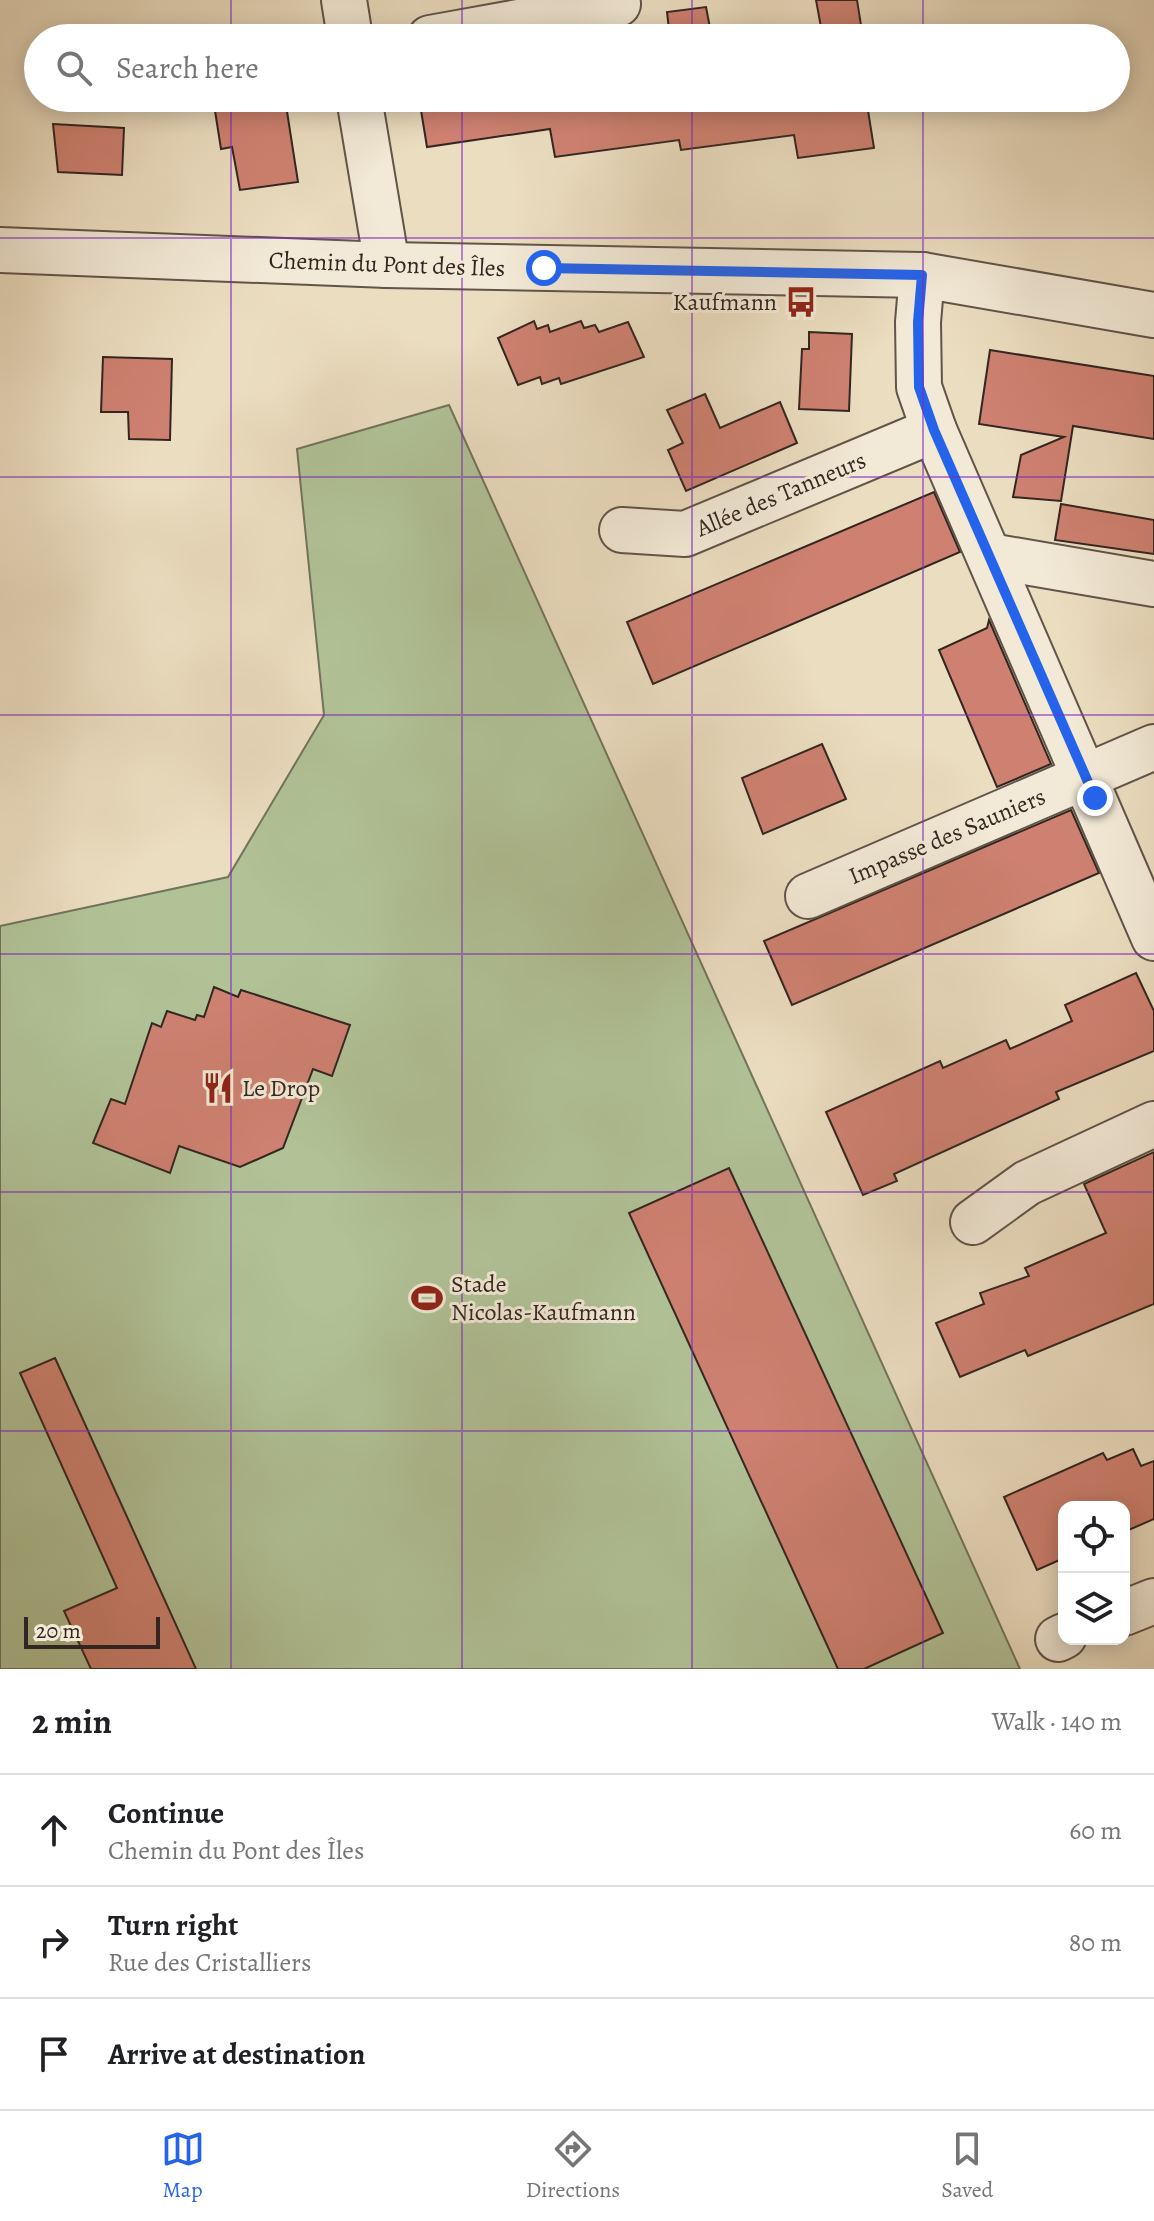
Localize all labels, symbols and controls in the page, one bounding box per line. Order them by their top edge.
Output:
search box [24,24,1130,112]
icon: search [52,46,96,90]
text: Search here [116,48,259,88]
street label: Chemin du Pont des Îles [268,244,506,284]
route start [526,250,562,286]
bus stop icon: Kaufmann [784,285,818,319]
place label: Kaufmann [673,286,777,318]
street label: Allée des Tanneurs [690,444,871,545]
street label: Impasse des Sauniers [844,780,1050,892]
route end [1077,780,1113,816]
restaurant icon: Le Drop [201,1071,235,1105]
place label: Le Drop [242,1072,320,1104]
place label: Stade Nicolas-Kaufmann [451,1268,636,1328]
sports icon: Stade Nicolas-Kaufmann [410,1281,444,1315]
map controls [1058,1501,1130,1645]
button: locate [1058,1501,1130,1573]
button: layers [1058,1573,1130,1645]
scale bar [24,1613,160,1649]
text: 20 m [36,1616,81,1646]
text: 2 min [32,1698,112,1745]
text: Walk · 140 m [992,1704,1122,1739]
text: Continue [108,1793,224,1833]
icon: ahead [32,1808,76,1852]
text: 60 m [1069,1813,1122,1848]
text: Chemin du Pont des Îles [108,1833,364,1868]
text: Turn right [108,1905,238,1945]
icon: right [32,1920,76,1964]
text: 80 m [1069,1925,1122,1960]
text: Rue des Cristalliers [108,1945,311,1980]
icon: arrive [32,2032,76,2076]
text: Arrive at destination [108,2034,365,2074]
tab: Map [161,2127,205,2205]
tab: Directions [526,2127,620,2205]
tab: Saved [941,2127,993,2205]

